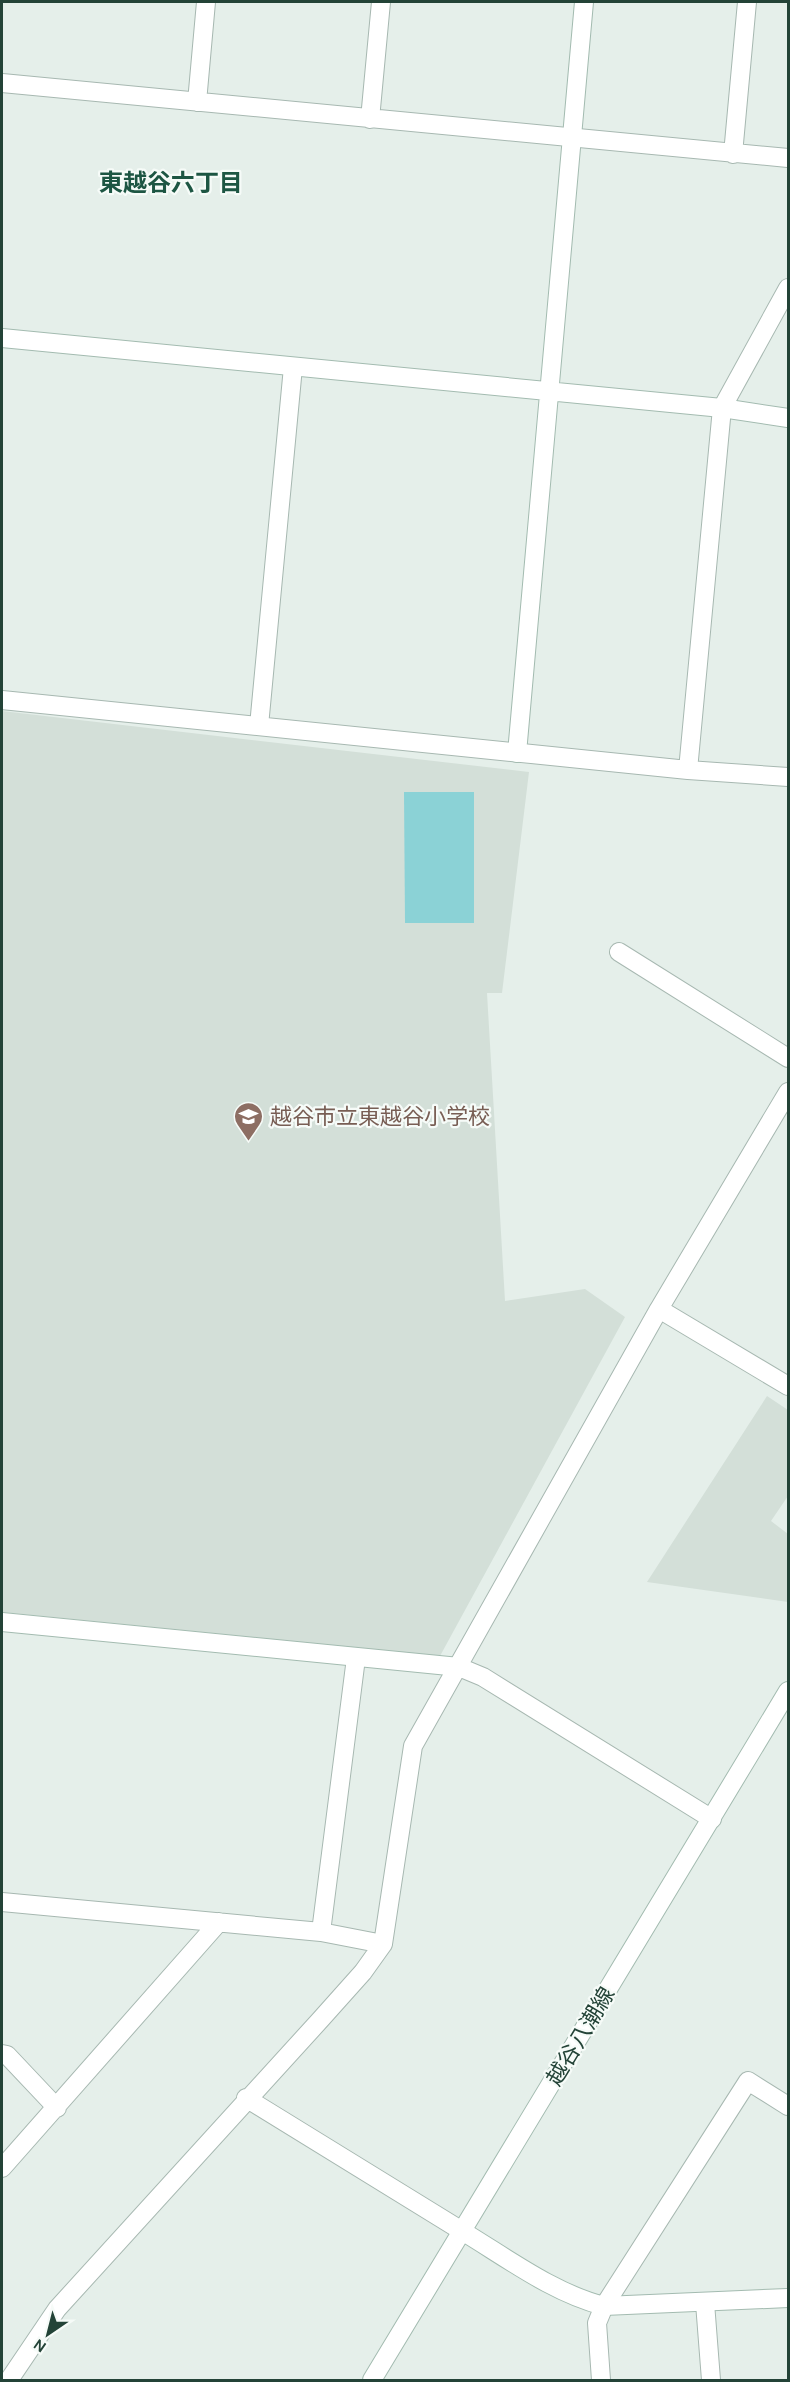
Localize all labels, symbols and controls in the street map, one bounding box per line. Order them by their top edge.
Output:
district label: 東越谷六丁目 [99,169,243,197]
school or university icon: 越谷市立東越谷小学校 [233,1100,265,1142]
place label: 越谷市立東越谷小学校 [270,1104,490,1130]
street label: 越谷八潮線 [541,1983,620,2090]
north arrow [18,2304,78,2364]
text: N [30,2335,50,2357]

